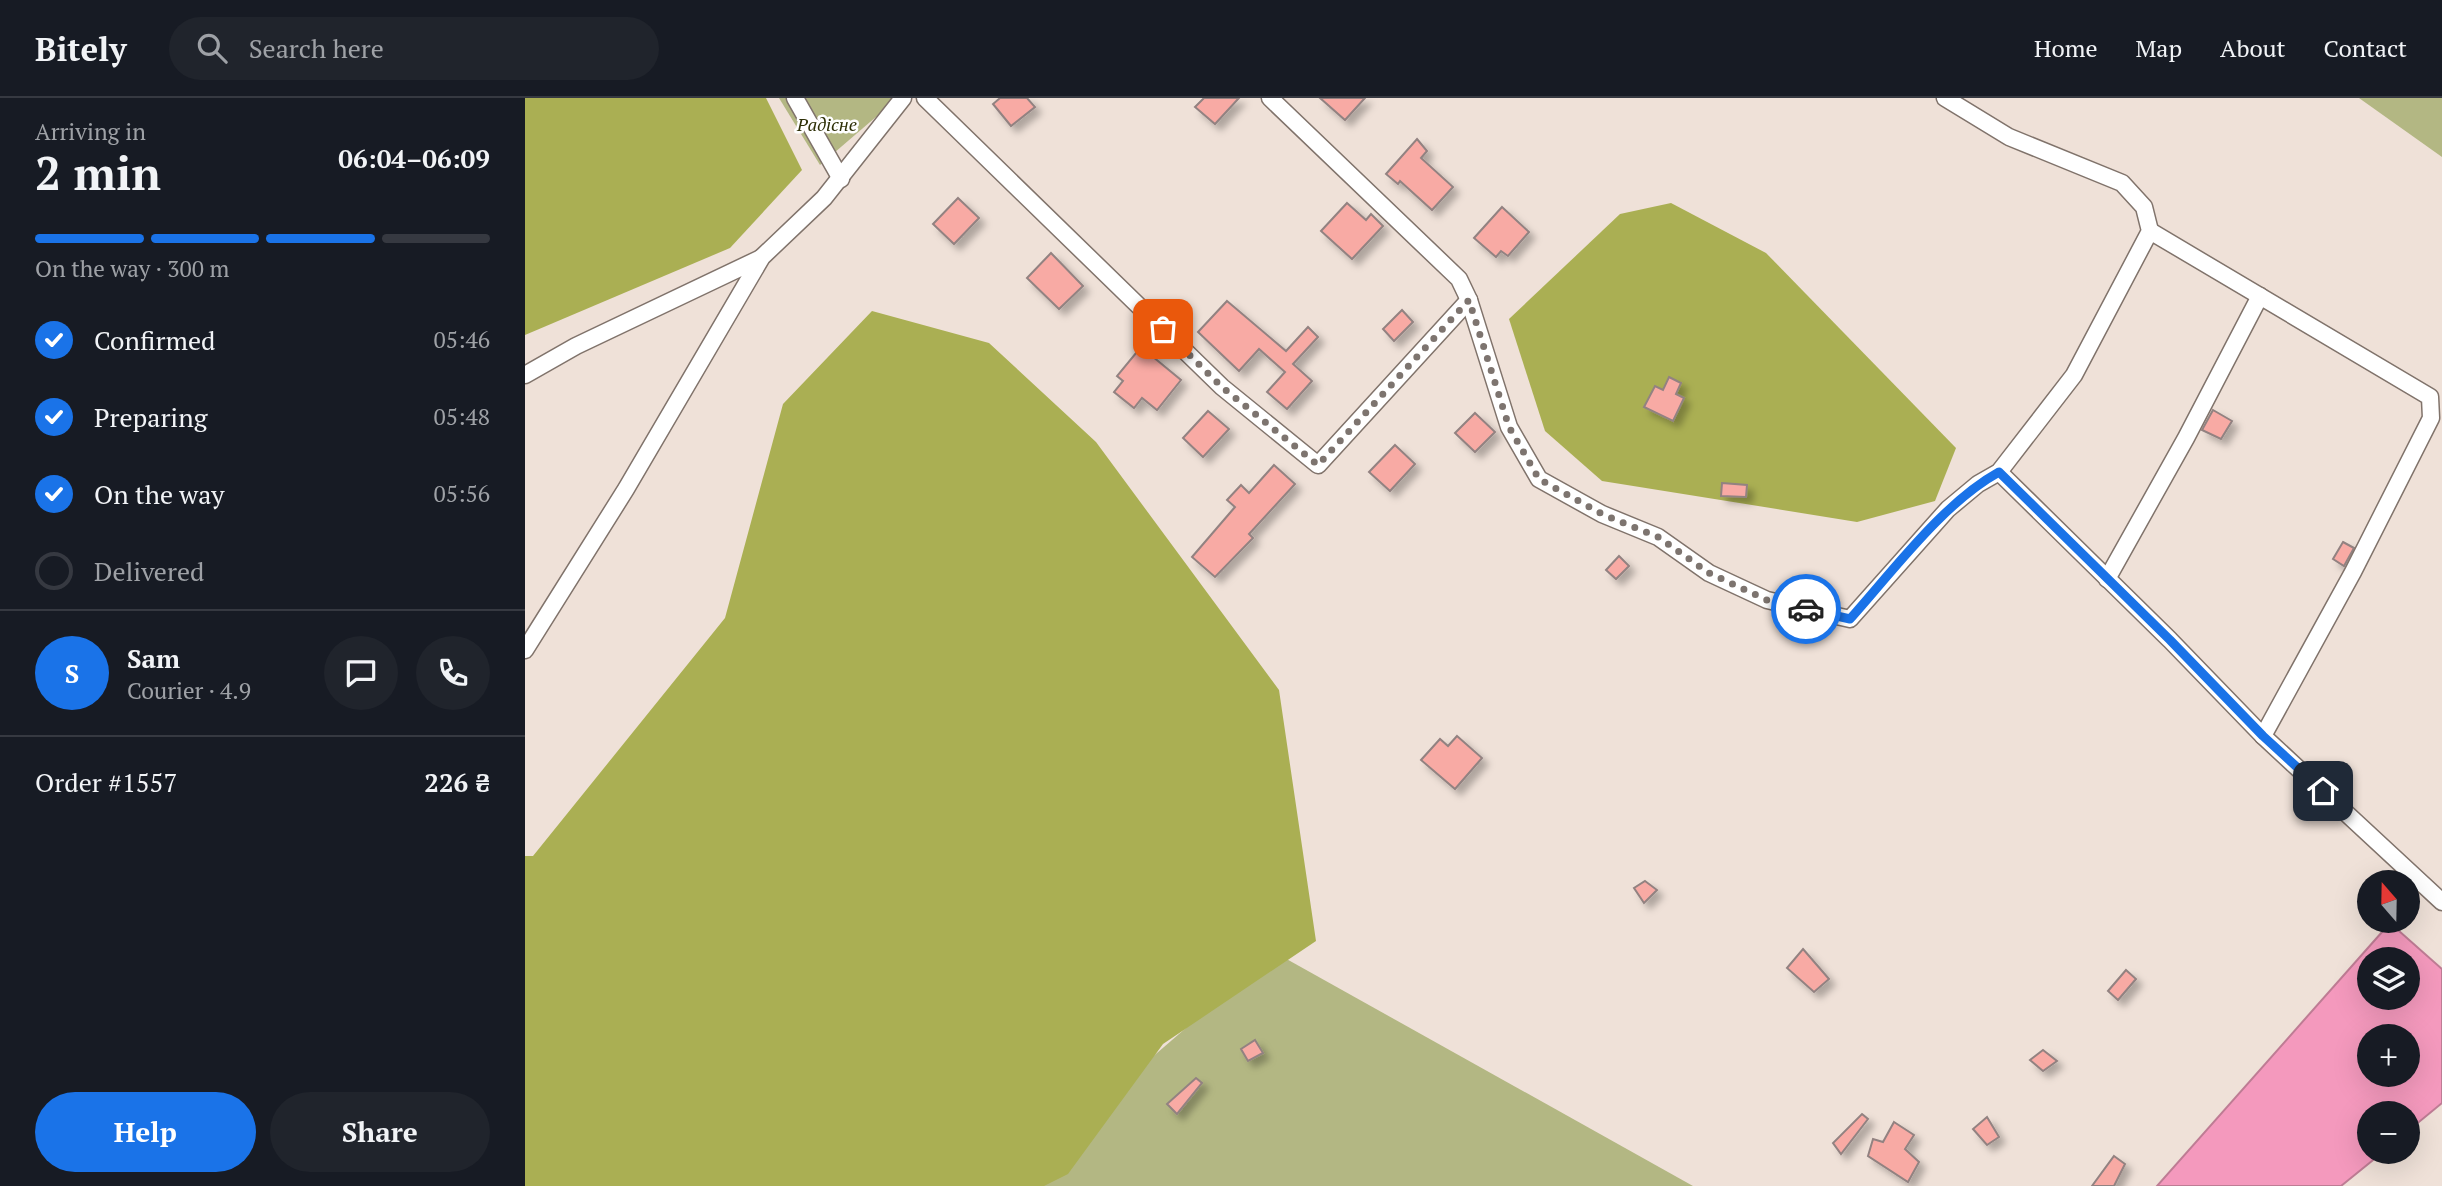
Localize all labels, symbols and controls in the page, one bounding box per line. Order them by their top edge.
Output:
search box [169,17,659,80]
text: Bitely [35,27,127,70]
icon: search [193,29,231,67]
text: Search here [249,31,384,65]
text: Home [2034,32,2098,64]
text: Map [2136,32,2182,64]
text: About [2220,32,2286,64]
text: Contact [2324,32,2407,64]
park label: Радісне [796,112,857,136]
text: Arriving in [35,116,146,147]
text: 06:04–06:09 [338,141,490,175]
text: 2 min [35,142,161,203]
text: On the way · 300 m [35,253,229,284]
pin [1133,299,1193,359]
icon: bag [1144,310,1182,348]
icon: check [35,321,73,359]
text: Confirmed [94,323,215,357]
text: 05:46 [433,324,490,355]
icon: check [35,398,73,436]
text: Preparing [94,400,207,434]
text: 05:48 [433,401,490,432]
icon: check [35,475,73,513]
text: On the way [94,477,225,511]
text: 05:56 [433,478,490,509]
text: Delivered [94,554,204,588]
courier [1771,574,1841,644]
icon: car [1787,590,1825,628]
button: chat [324,636,398,710]
button: phone [416,636,490,710]
text: Sam [127,641,180,675]
text: S [65,656,79,690]
text: Courier · 4.9 [127,675,251,706]
pin [2293,761,2353,821]
text: Order #1557 [35,765,177,799]
text: 226 ₴ [424,765,490,799]
icon: home [2304,772,2342,810]
north arrow [2357,870,2420,933]
map controls [2357,870,2420,1164]
button: layers [2357,947,2420,1010]
button: + [2357,1024,2420,1087]
button: Help [35,1092,256,1172]
button: Share [270,1092,490,1172]
button: − [2357,1101,2420,1164]

